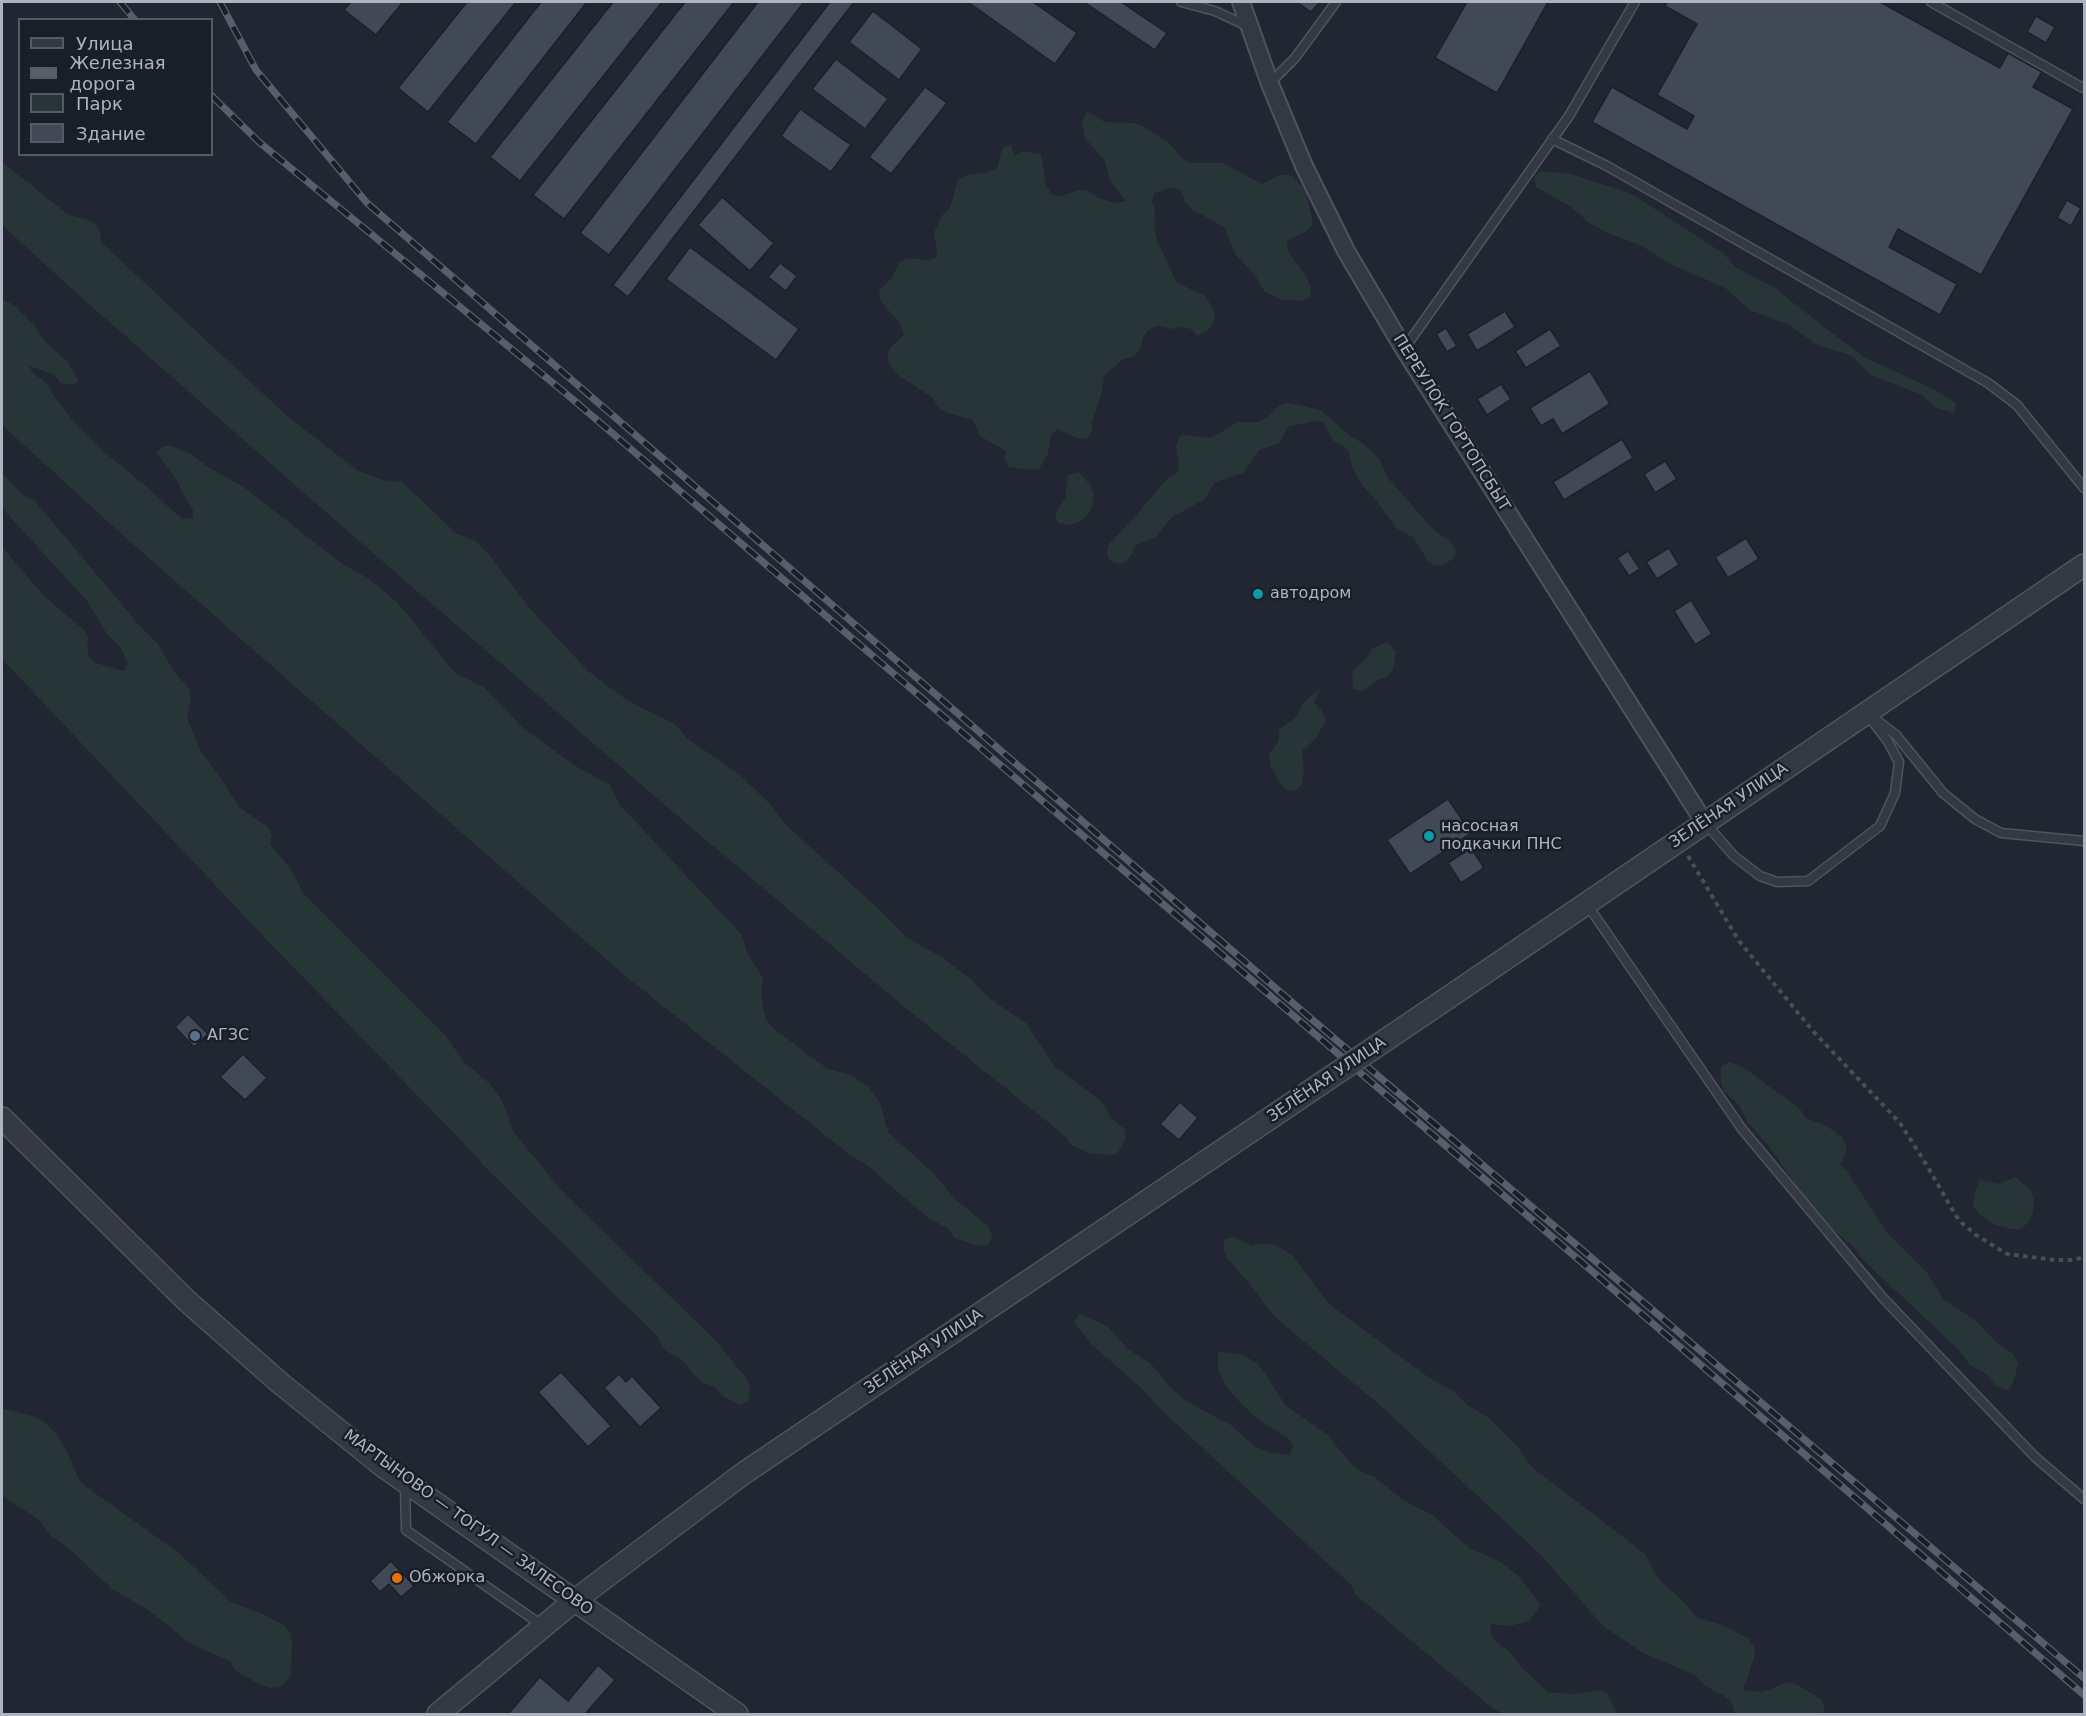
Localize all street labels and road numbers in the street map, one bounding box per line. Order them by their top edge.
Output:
street label: ПЕРЕУЛОК ГОРТОПСБЫТ [1389,331,1513,515]
street label: ЗЕЛЁНАЯ УЛИЦА [1666,759,1792,853]
street label: ЗЕЛЁНАЯ УЛИЦА [1264,1033,1390,1127]
street label: ЗЕЛЁНАЯ УЛИЦА [861,1305,987,1399]
street label: МАРТЫНОВО — ТОГУЛ — ЗАЛЕСОВО [340,1426,596,1620]

